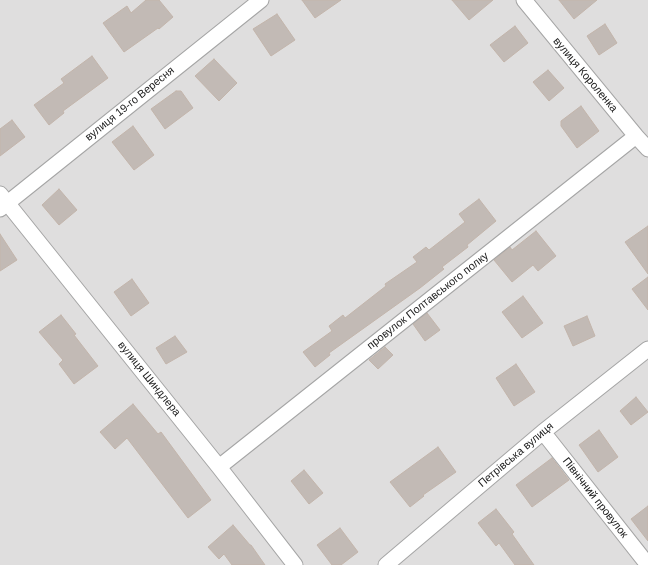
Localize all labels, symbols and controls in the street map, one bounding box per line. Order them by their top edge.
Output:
street label: вулиця Короленка [550,35,620,115]
street label: вулиця 19-го Вересня [83,64,177,144]
street label: провулок Полтавського полку [365,249,491,353]
street label: вулиця Шиндлера [115,339,183,419]
street label: Петрівська вулиця [476,420,556,490]
street label: Північний провулок [560,455,630,541]

